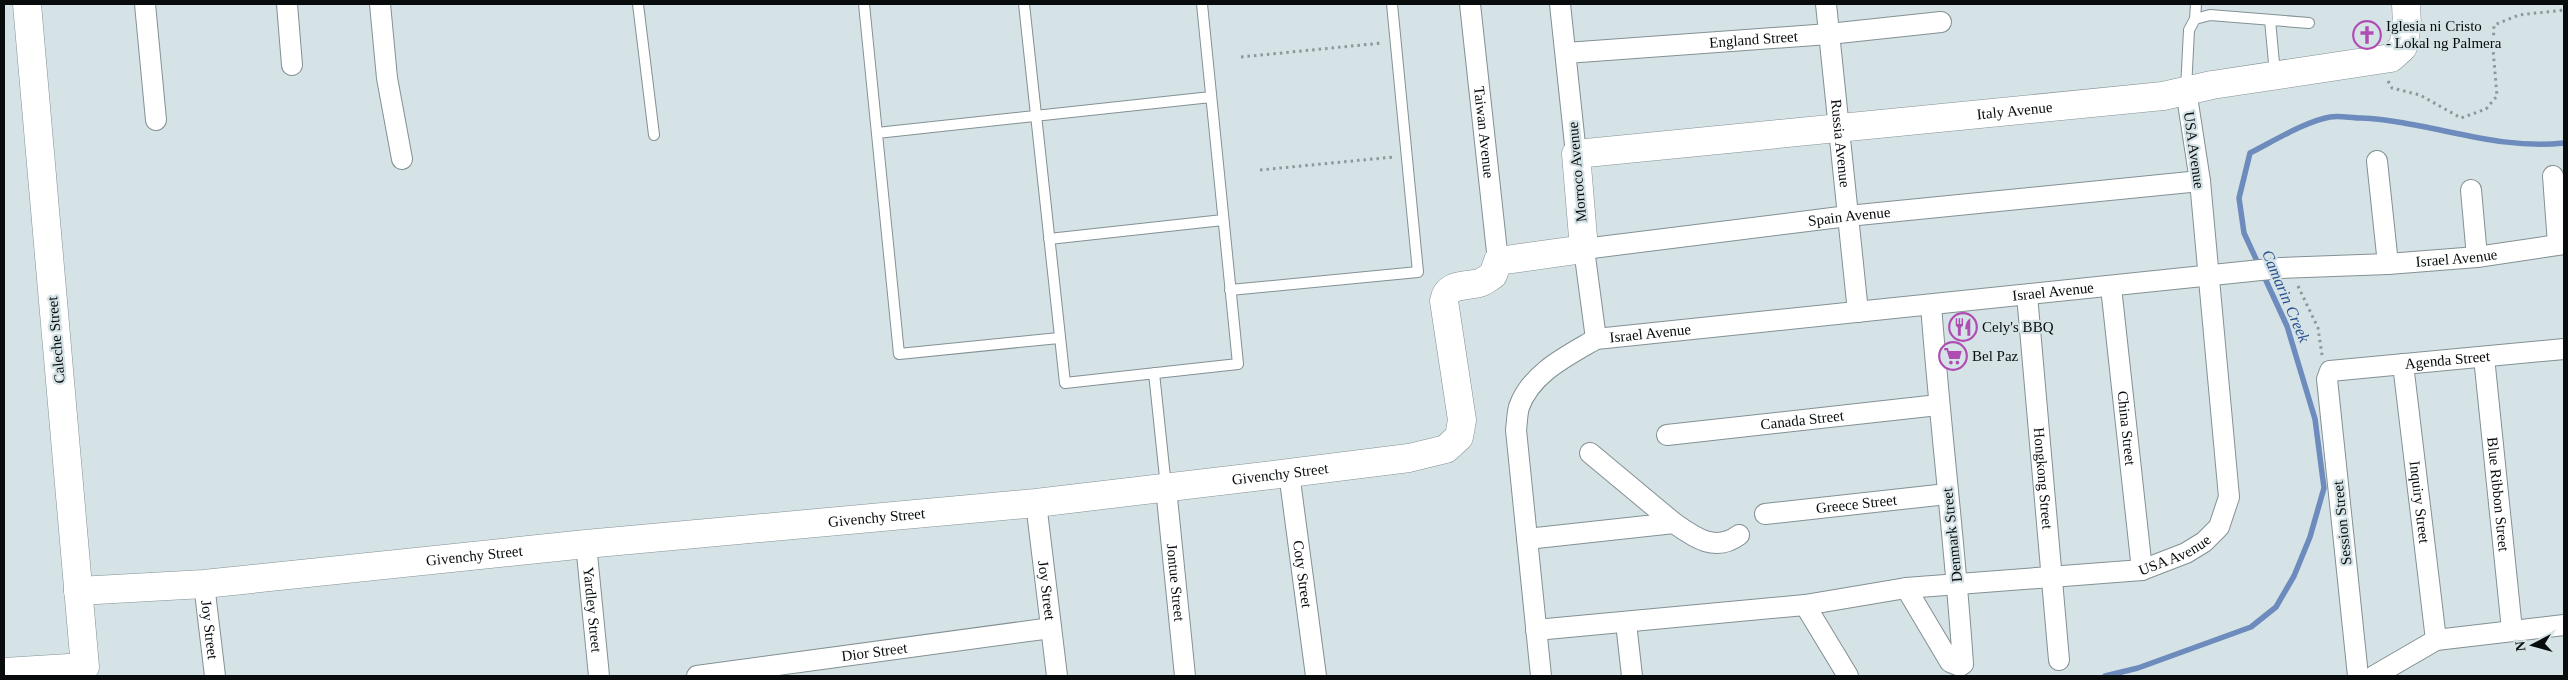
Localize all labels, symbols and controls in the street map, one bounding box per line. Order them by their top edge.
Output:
place label: Iglesia ni Cristo - Lokal ng Palmera [2386,18,2502,51]
church icon: Iglesia ni Cristo - Lokal ng Palmera [2352,20,2382,50]
street label: England Street [1709,28,1799,51]
street label: Taiwan Avenue [1471,85,1497,179]
street label: Russia Avenue [1828,98,1853,188]
street label: Italy Avenue [1976,99,2053,122]
street label: USA Avenue [2181,110,2207,190]
street label: Morroco Avenue [1565,121,1589,223]
street label: Spain Avenue [1807,204,1891,229]
street label: Israel Avenue [2415,246,2499,270]
water label: Camarin Creek [2259,247,2313,345]
street label: Israel Avenue [2011,279,2095,304]
street label: Caleche Street [44,295,68,384]
restaurant icon: Cely's BBQ [1948,312,1978,342]
place label: Cely's BBQ [1982,319,2054,335]
street label: Israel Avenue [1609,321,1692,346]
supermarket icon: Bel Paz [1938,341,1968,371]
place label: Bel Paz [1972,348,2019,364]
street label: Agenda Street [2404,348,2491,372]
street label: China Street [2114,390,2139,467]
street label: Canada Street [1760,407,1846,433]
street label: Hongkong Street [2031,427,2056,531]
street label: Blue Ribbon Street [2484,436,2512,553]
street label: Givenchy Street [1231,460,1330,488]
street label: Inquiry Street [2407,460,2432,545]
street label: Session Street [2330,479,2354,566]
street label: Denmark Street [1939,486,1965,583]
street label: Greece Street [1815,491,1899,516]
street label: Givenchy Street [827,505,926,530]
street label: USA Avenue [2136,532,2214,579]
street label: Coty Street [1290,539,1315,610]
street label: Givenchy Street [425,543,524,569]
street label: Jontue Street [1164,543,1188,623]
street label: Joy Street [1035,560,1058,622]
street label: Yardley Street [580,566,605,654]
street label: Joy Street [198,599,221,661]
north arrow [2508,620,2558,670]
street label: Dior Street [840,639,909,664]
text: N [2513,640,2529,652]

